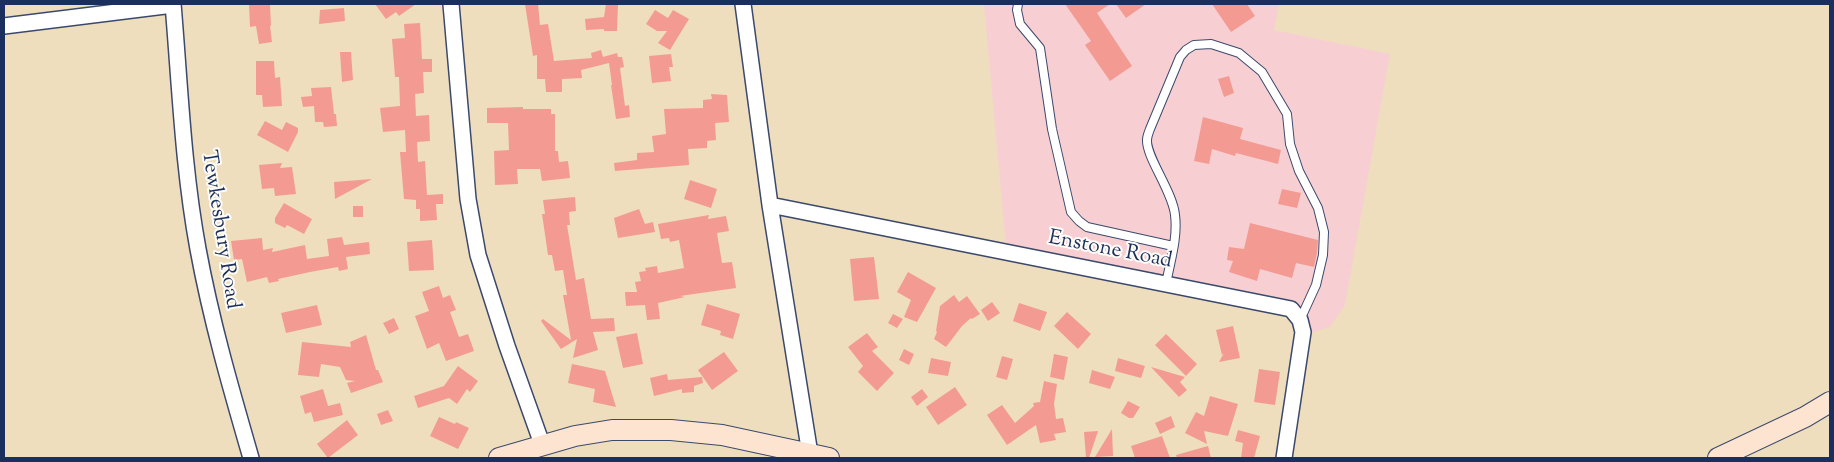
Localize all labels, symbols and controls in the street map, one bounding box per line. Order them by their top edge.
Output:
street label: Tewkesbury Road [194,149,244,311]
street label: Enstone Road [1046,227,1174,275]

